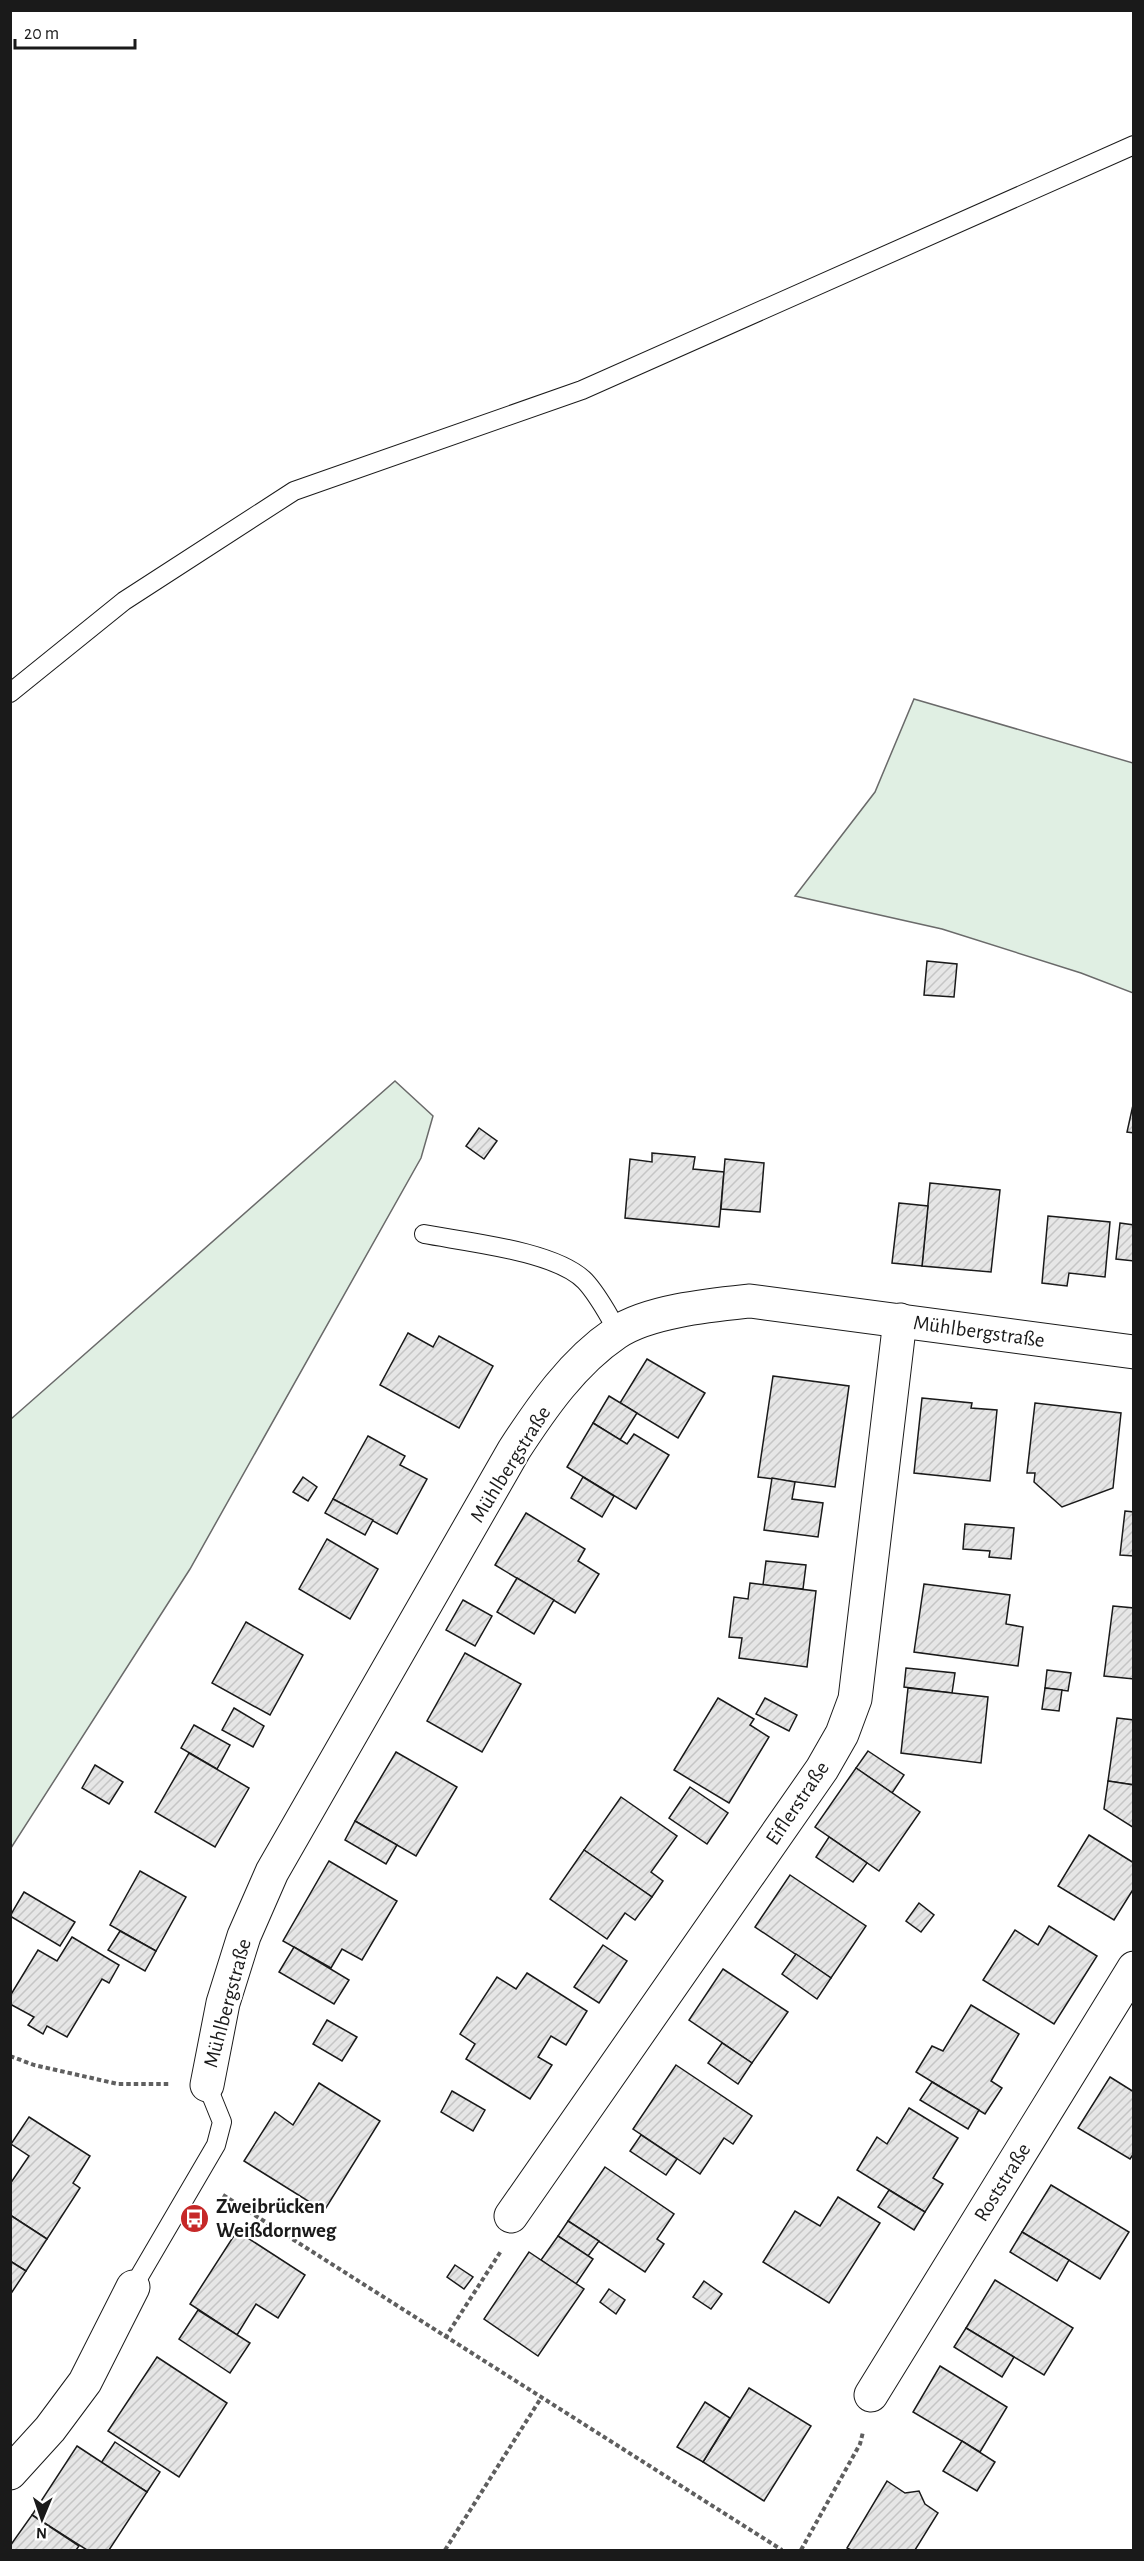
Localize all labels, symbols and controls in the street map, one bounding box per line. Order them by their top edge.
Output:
scale bar [15,12,135,50]
text: 20 m [24,25,59,43]
street label: Mühlbergstraße [912,1312,1046,1351]
street label: Mühlbergstraße [466,1403,554,1526]
street label: Eiflerstraße [762,1758,833,1849]
street label: Mühlbergstraße [200,1936,255,2070]
street label: Roststraße [970,2139,1035,2225]
place label: Zweibrücken Weißdornweg [216,2196,337,2241]
bus stop icon: Zweibrücken Weißdornweg [179,2202,211,2234]
north arrow [12,2489,72,2549]
text: N [36,2525,47,2541]

